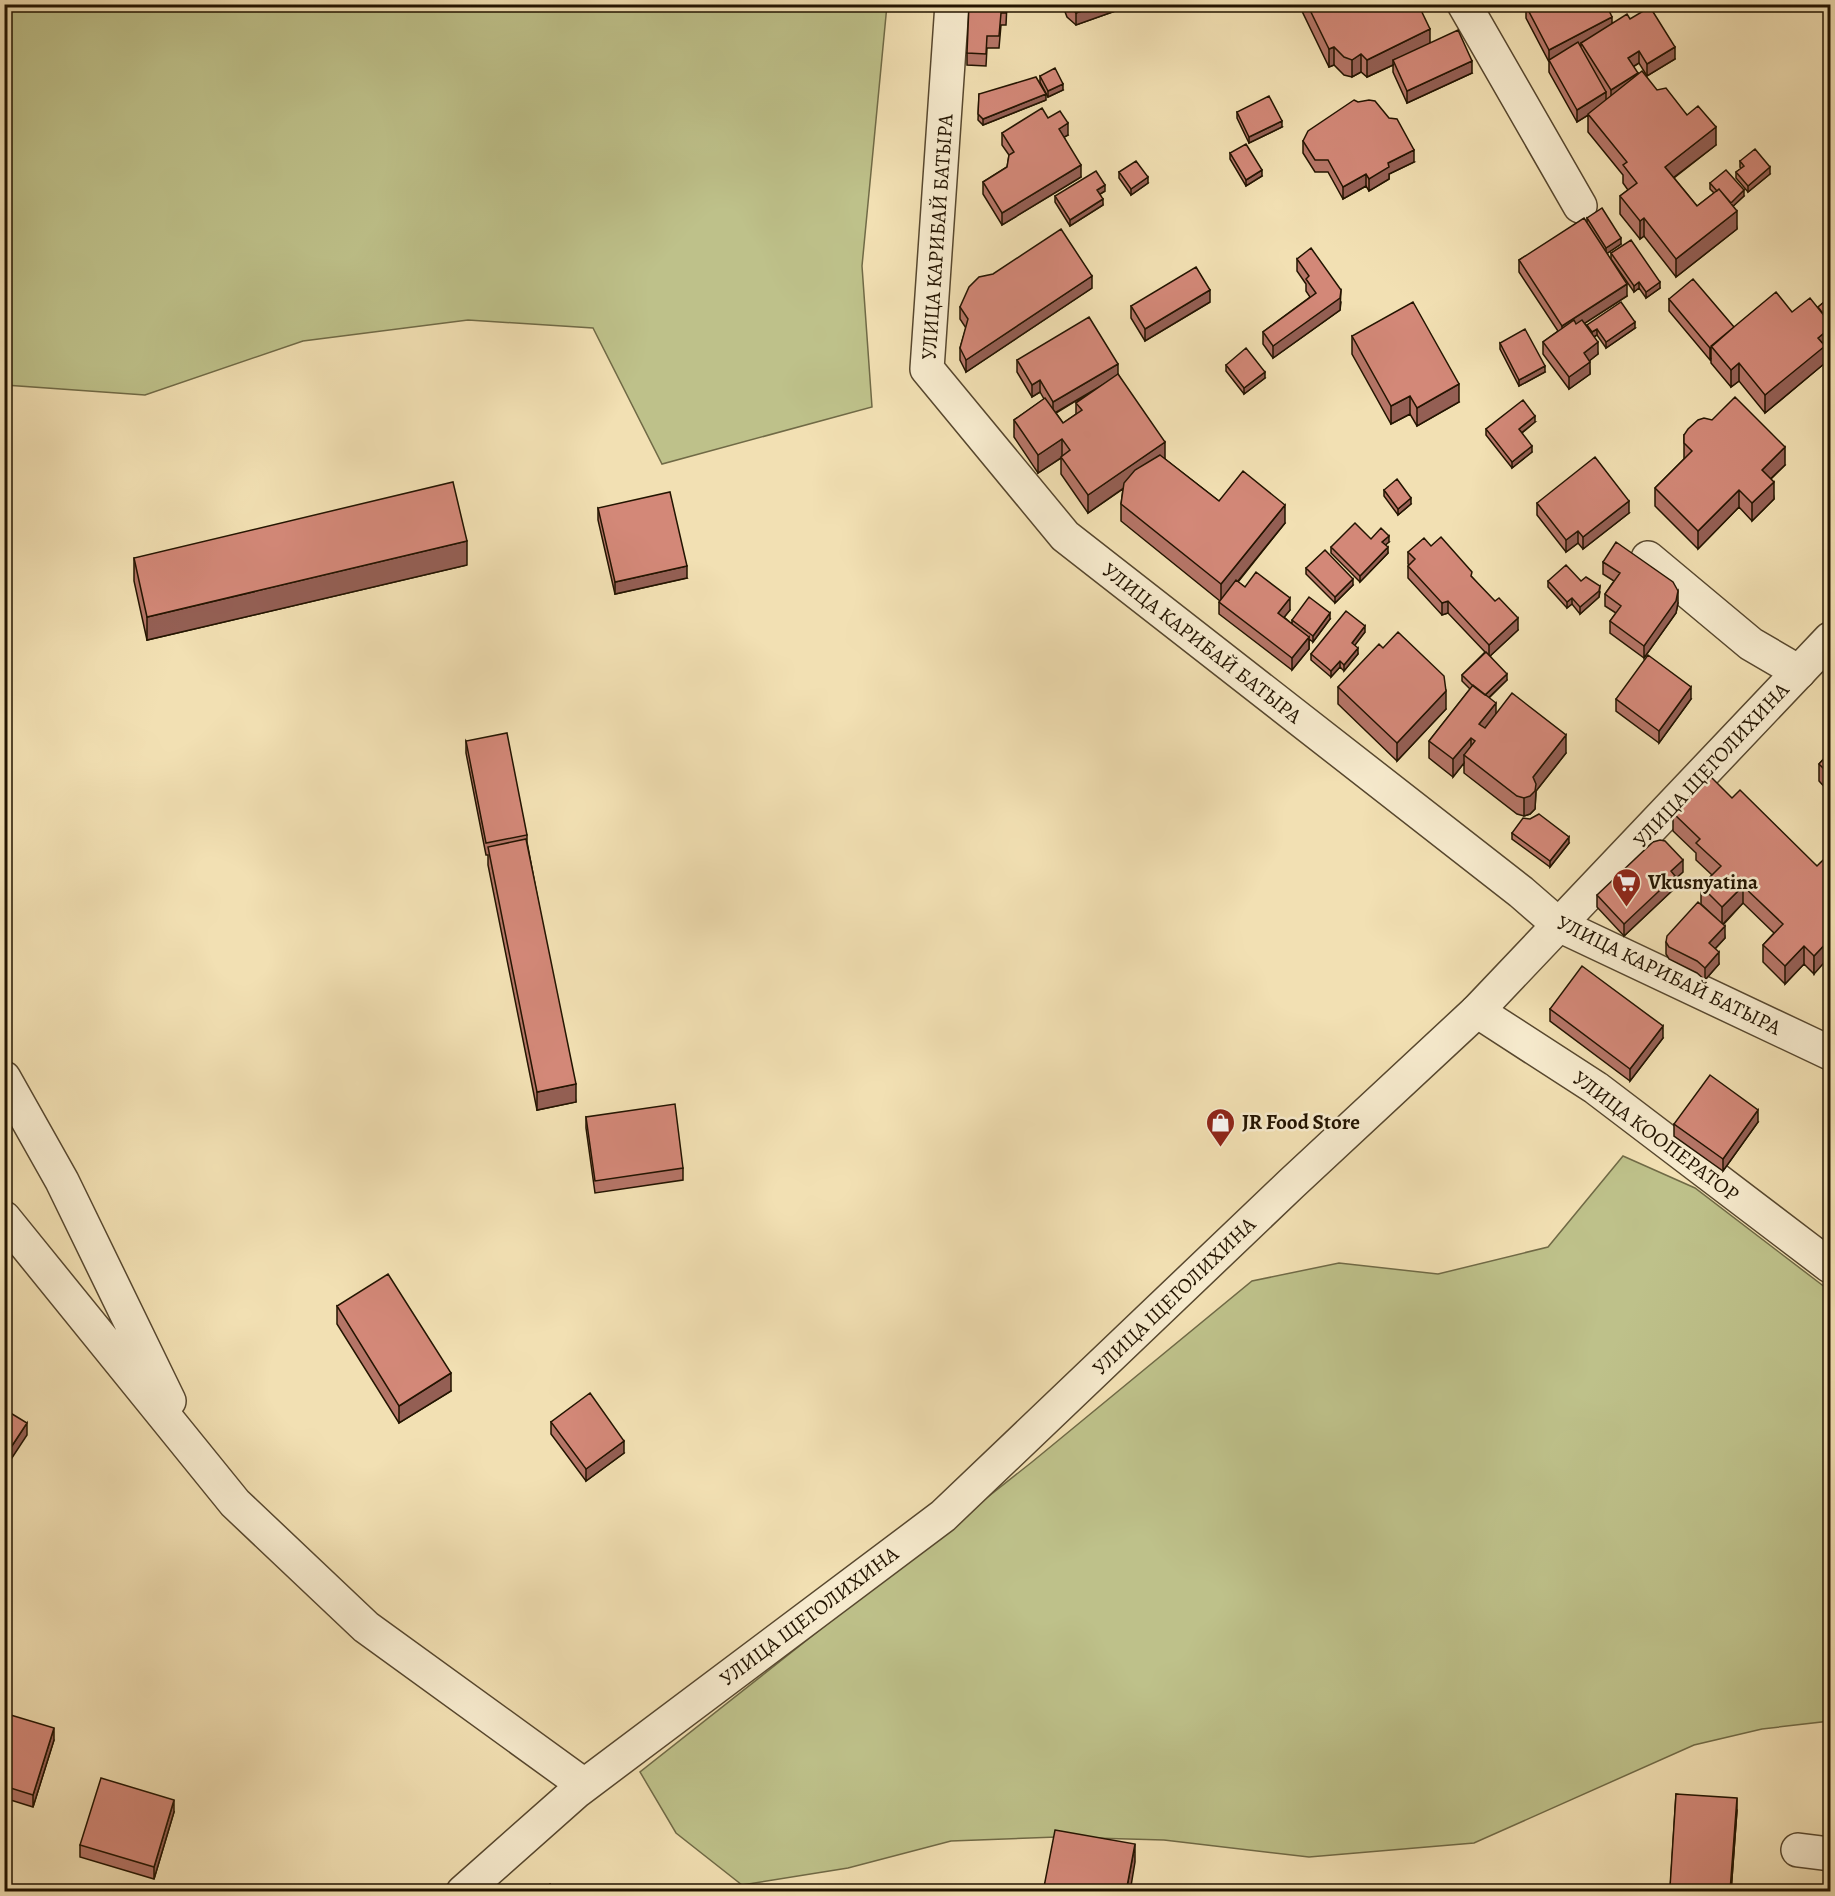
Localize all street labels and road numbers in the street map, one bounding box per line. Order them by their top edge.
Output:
street label: УЛИЦА КАРИБАЙ БАТЫРА [914,112,960,361]
street label: УЛИЦА КАРИБАЙ БАТЫРА [1096,556,1308,730]
street label: УЛИЦА ЩЕГОЛИХИНА [1627,676,1796,854]
street label: УЛИЦА КАРИБАЙ БАТЫРА [1552,908,1786,1042]
street label: УЛИЦА КООПЕРАТОР [1567,1064,1745,1208]
street label: УЛИЦА ЩЕГОЛИХИНА [1086,1210,1262,1381]
street label: УЛИЦА ЩЕГОЛИХИНА [714,1539,905,1692]

